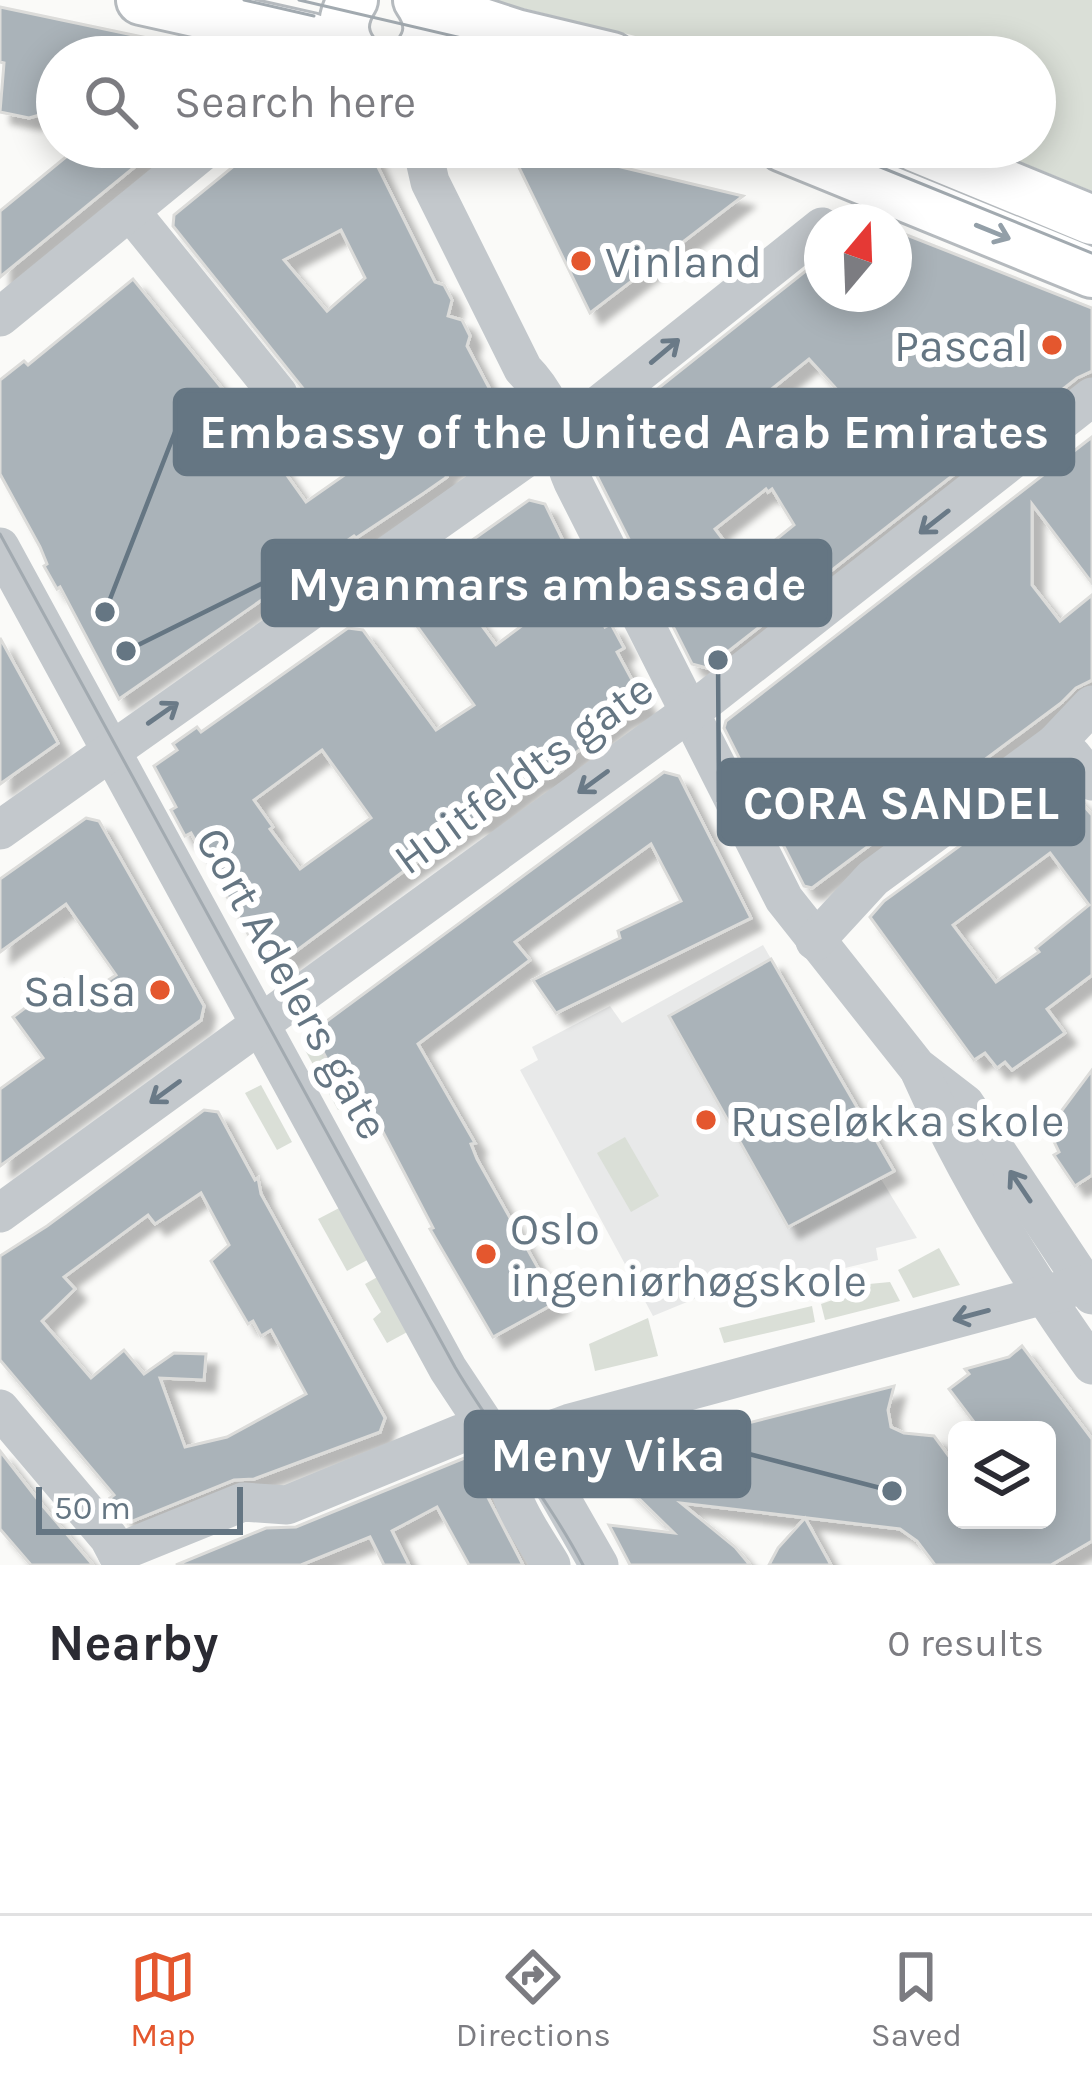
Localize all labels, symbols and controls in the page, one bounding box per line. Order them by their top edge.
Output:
search box [36,36,1056,168]
icon: search [78,69,144,135]
text: Search here [174,76,416,128]
north arrow [804,204,912,312]
one-way arrow [974,223,1011,244]
place label: Vinland [605,236,762,288]
marker: Vinland [568,248,594,274]
place label: Pascal [894,320,1028,372]
marker: Pascal [1039,332,1065,358]
one-way arrow [649,337,680,365]
callout: Embassy of the United Arab Emirates [175,390,1073,474]
text: Embassy of the United Arab Emirates [199,404,1049,460]
one-way arrow [918,508,950,535]
callout: Myanmars ambassade [263,541,830,625]
text: Myanmars ambassade [288,556,806,612]
street label: Huitfeldts gate [384,663,664,886]
one-way arrow [146,701,179,726]
callout: CORA SANDEL [719,760,1083,844]
one-way arrow [577,769,610,794]
text: CORA SANDEL [743,775,1059,831]
street label: Cort Adelers gate [184,819,399,1149]
place label: Salsa [23,965,136,1017]
marker: Salsa [147,977,173,1003]
one-way arrow [149,1079,182,1105]
place label: Ruseløkka skole [730,1095,1064,1147]
marker: Ruseløkka skole [693,1107,719,1133]
one-way arrow [1008,1170,1033,1204]
place label: Oslo ingeniørhøgskole [510,1203,867,1308]
marker: Oslo ingeniørhøgskole [473,1241,499,1267]
one-way arrow [953,1305,991,1327]
callout: Meny Vika [466,1412,749,1496]
map controls [948,1421,1056,1529]
button: layers [948,1421,1056,1529]
text: Meny Vika [491,1427,725,1483]
scale bar [36,1481,243,1534]
text: 50 m [54,1489,131,1527]
text: Nearby [48,1613,218,1673]
text: 0 results [887,1620,1044,1666]
tab: Map [130,1944,196,2054]
tab: Directions [456,1944,611,2054]
tab: Saved [871,1944,962,2054]

